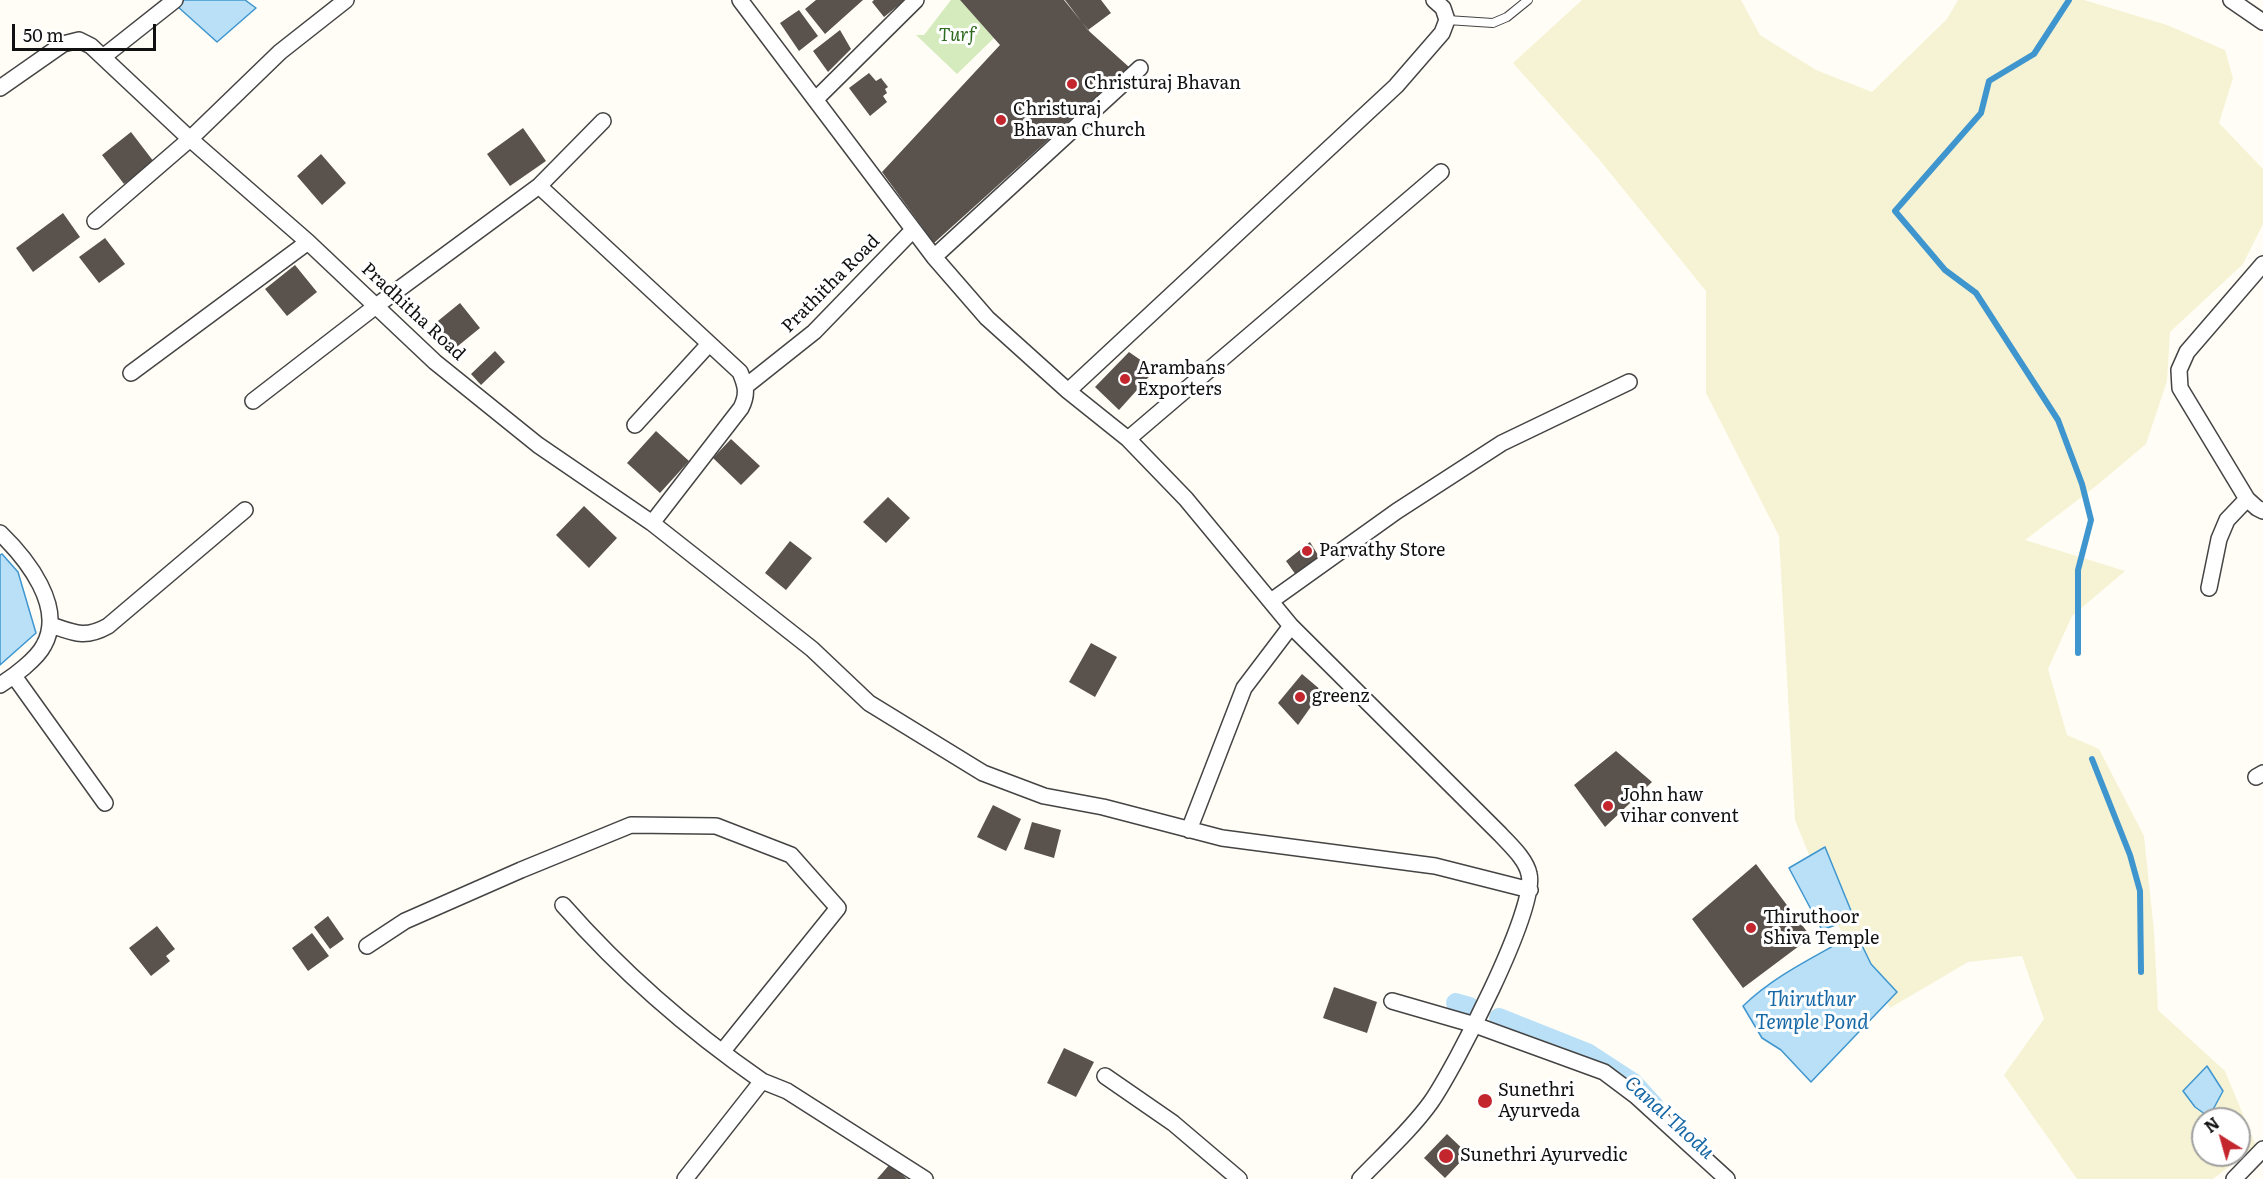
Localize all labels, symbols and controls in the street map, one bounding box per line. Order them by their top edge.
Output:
scale bar [15,12,159,50]
text: 50 m [23,21,64,48]
park label: Turf [939,25,975,47]
place label: Christuraj Bhavan [1084,73,1241,95]
marker: Christuraj Bhavan [1065,77,1079,91]
place label: Christuraj Bhavan Church [1013,99,1146,142]
marker: Christuraj Bhavan Church [994,113,1008,127]
street label: Prathitha Road [778,231,884,337]
street label: Pradhitha Road [357,259,469,365]
place label: Arambans Exporters [1137,358,1225,400]
marker: Arambans Exporters [1118,372,1132,386]
place label: Parvathy Store [1319,540,1445,562]
marker: Parvathy Store [1300,544,1314,558]
place label: greenz [1312,686,1370,708]
marker: greenz [1293,690,1307,704]
place label: John haw vihar convent [1620,785,1739,828]
marker: John haw vihar convent [1601,799,1615,813]
place label: Thiruthoor Shiva Temple [1763,907,1879,950]
marker: Thiruthoor Shiva Temple [1744,921,1758,935]
water label: Thiruthur Temple Pond [1755,988,1869,1035]
water label: Canal Thodu [1619,1071,1719,1165]
place label: Sunethri Ayurveda [1498,1080,1580,1122]
marker: Sunethri Ayurveda [1476,1092,1494,1110]
north arrow [2191,1107,2251,1167]
text: N [2199,1111,2224,1138]
place label: Sunethri Ayurvedic [1460,1145,1627,1167]
marker: Sunethri Ayurvedic [1437,1147,1455,1165]

